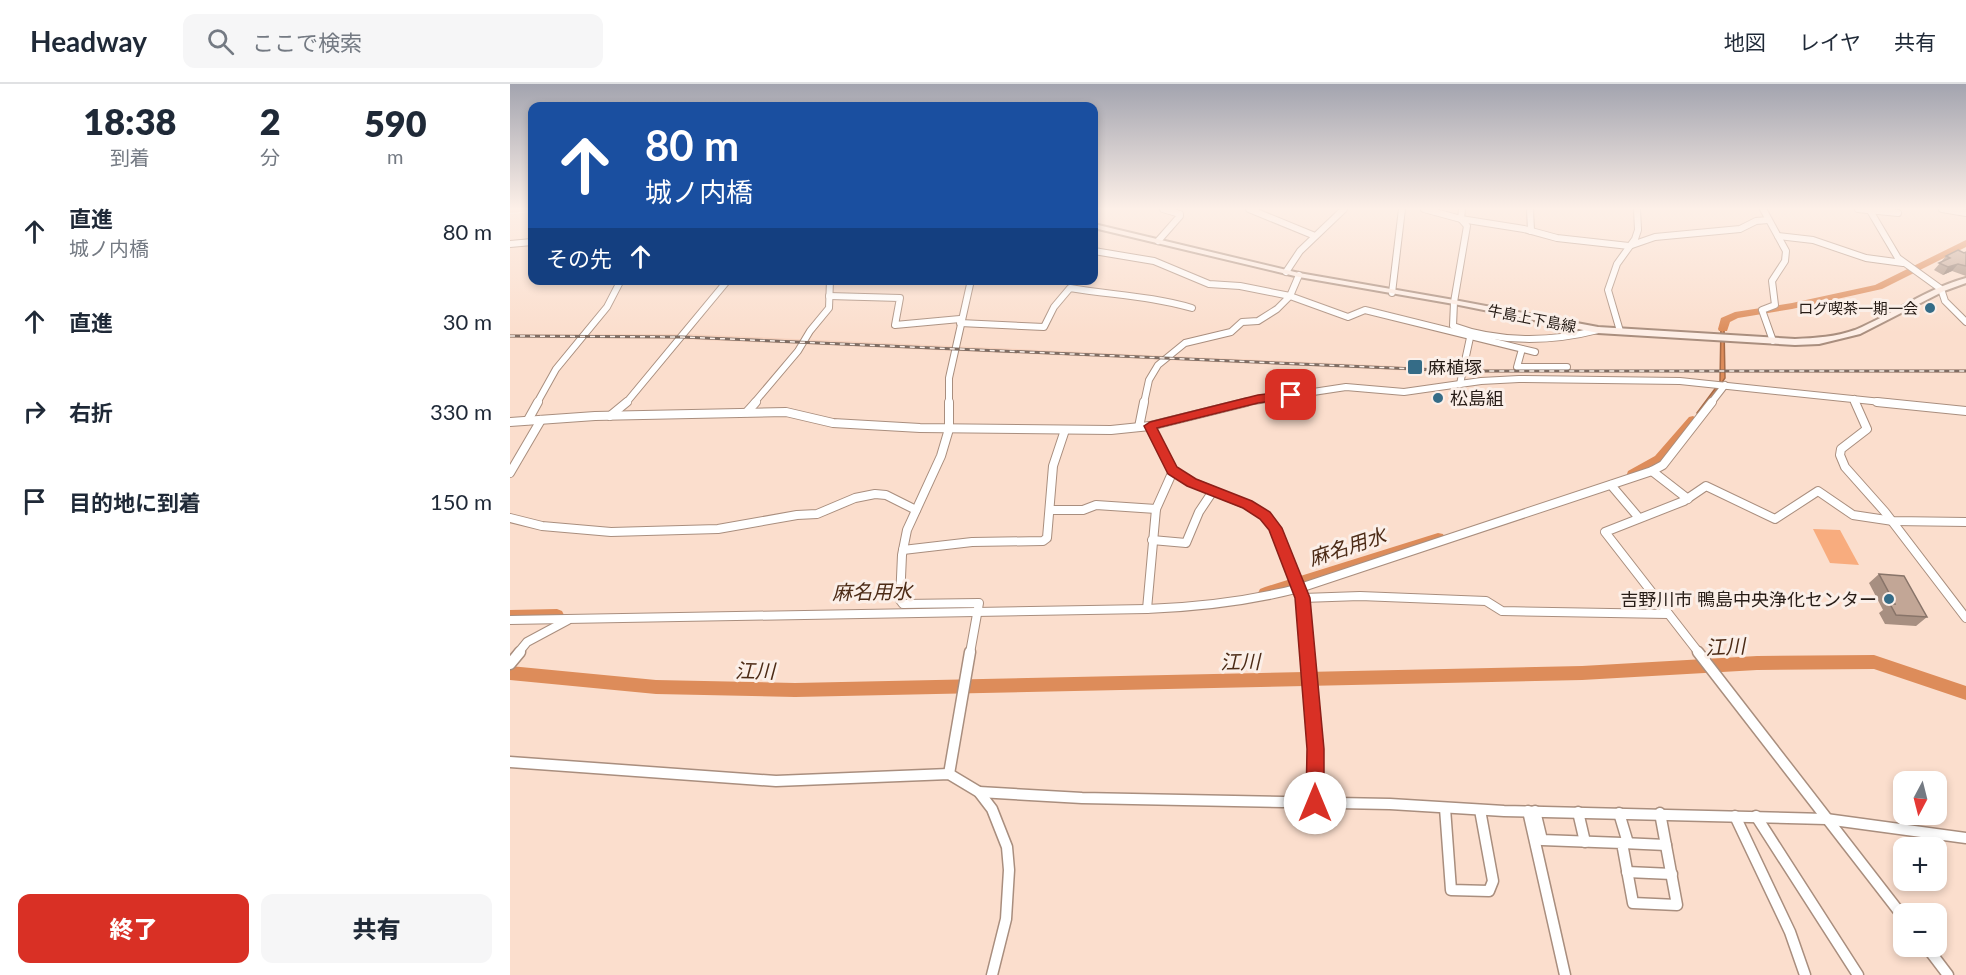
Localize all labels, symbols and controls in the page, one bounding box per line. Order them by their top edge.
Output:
search box [183,14,603,68]
text: Headway [30,24,147,58]
icon: search [204,25,237,58]
text: ここで検索 [252,29,362,56]
text: 地図 [1724,29,1766,54]
text: レイヤ [1799,29,1861,54]
text: 共有 [1894,29,1936,54]
text: 18:38 [83,99,176,143]
text: 2 [260,99,281,143]
text: 590 [364,101,427,145]
text: 80 m [645,120,739,170]
icon: ahead [546,126,624,204]
text: m [387,144,404,168]
text: 到着 [110,145,150,169]
text: 分 [260,145,280,169]
text: 城ノ内橋 [645,175,753,208]
text: 直進 [69,205,113,232]
icon: ahead [18,215,51,248]
text: 80 m [443,218,492,245]
text: 城ノ内橋 [69,236,149,260]
icon: ahead [624,240,657,273]
text: その先 [546,245,612,272]
place label: ログ喫茶一期一会 [1798,299,1918,317]
street label: 牛島上下島線 [1486,301,1578,335]
marker: ログ喫茶一期一会 [1923,301,1937,315]
icon: ahead [18,305,51,338]
text: 30 m [443,308,492,335]
text: 直進 [69,309,113,336]
place label: 麻植塚 [1428,356,1482,378]
marker: 麻植塚 [1406,358,1424,376]
pin [1265,369,1316,420]
icon: arrive [1274,378,1307,411]
place label: 松島組 [1450,387,1504,409]
marker: 松島組 [1431,391,1445,405]
icon: right [18,395,51,428]
text: 330 m [430,398,492,425]
text: 右折 [69,399,113,426]
icon: arrive [18,485,51,518]
text: 150 m [430,488,492,515]
text: 目的地に到着 [69,489,201,516]
water label: 麻名用水 [1305,522,1391,570]
water label: 麻名用水 [832,578,914,604]
place label: 吉野川市 鴨島中央浄化センター [1620,588,1877,610]
marker: 吉野川市 鴨島中央浄化センター [1882,592,1896,606]
water label: 江川 [1704,633,1748,659]
water label: 江川 [1220,649,1262,673]
water label: 江川 [735,658,777,682]
position arrow [1283,771,1347,835]
north arrow [1893,771,1947,825]
map controls [1893,771,1947,957]
button: + [1893,837,1947,891]
button: 終了 [18,894,249,963]
button: 共有 [261,894,492,963]
button: − [1893,903,1947,957]

